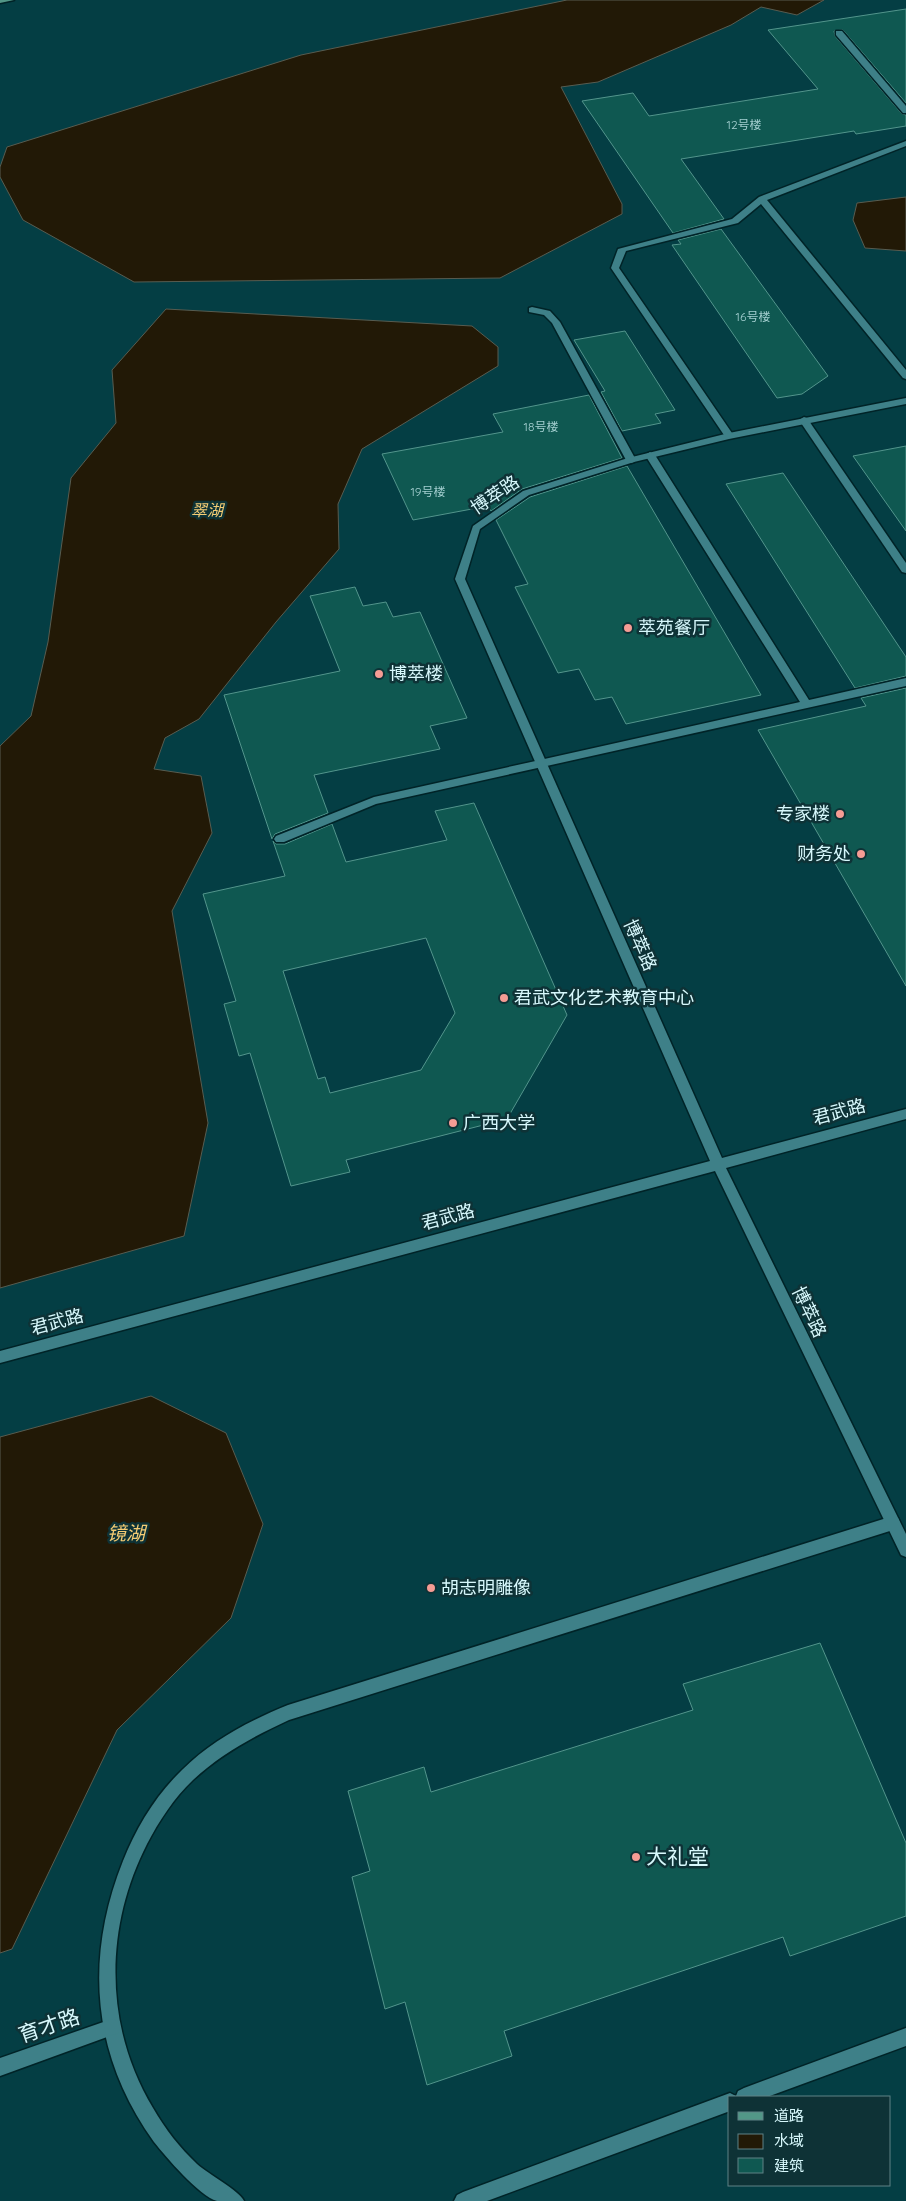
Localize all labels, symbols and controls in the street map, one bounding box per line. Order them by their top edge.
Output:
house number: 12号楼 [726,117,762,132]
house number: 16号楼 [736,309,770,324]
house number: 18号楼 [524,419,558,434]
street label: 博萃路 [466,470,524,519]
house number: 19号楼 [410,484,446,499]
water label: 翠湖 [191,500,226,520]
place label: 萃苑餐厅 [638,616,710,639]
marker: 萃苑餐厅 [622,622,634,634]
place label: 博萃楼 [389,662,443,685]
marker: 博萃楼 [373,668,385,680]
place label: 专家楼 [776,802,830,825]
marker: 专家楼 [834,808,846,820]
place label: 财务处 [797,842,851,865]
marker: 财务处 [855,848,867,860]
street label: 博萃路 [619,915,662,974]
place label: 君武文化艺术教育中心 [514,986,694,1009]
marker: 君武文化艺术教育中心 [498,992,510,1004]
street label: 君武路 [810,1093,868,1130]
place label: 广西大学 [463,1111,535,1134]
marker: 广西大学 [447,1117,459,1129]
street label: 君武路 [419,1198,477,1235]
street label: 博萃路 [787,1282,832,1341]
street label: 君武路 [28,1303,86,1340]
water label: 镜湖 [107,1521,148,1545]
place label: 胡志明雕像 [441,1576,531,1599]
marker: 胡志明雕像 [425,1582,437,1594]
place label: 大礼堂 [646,1843,709,1869]
marker: 大礼堂 [630,1851,642,1863]
street label: 育才路 [15,2003,83,2048]
legend [728,2096,891,2186]
text: 道路 [774,2106,804,2125]
text: 水域 [774,2131,804,2150]
text: 建筑 [774,2156,804,2175]

